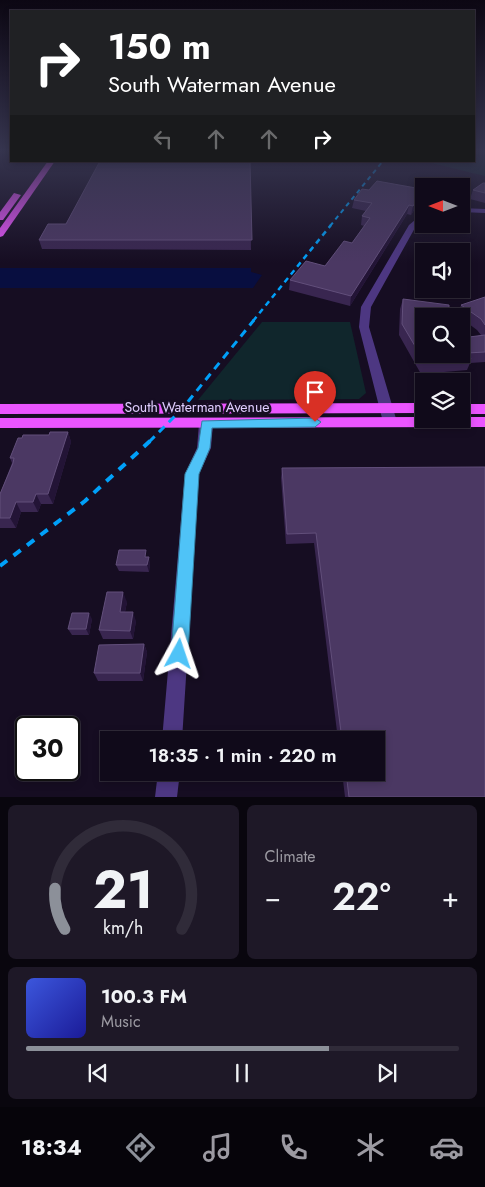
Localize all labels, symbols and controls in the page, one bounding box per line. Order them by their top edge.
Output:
text: 150 m [108,22,211,72]
icon: right [25,30,90,95]
text: South Waterman Avenue [108,68,336,100]
icon: left [149,125,177,153]
icon: ahead [202,125,230,153]
icon: ahead [255,125,283,153]
icon: right [308,125,336,153]
north arrow [415,178,470,232]
map controls [415,178,470,428]
button: sound [415,243,470,298]
button: search [415,308,470,363]
pin [294,371,336,422]
button: layers [415,373,470,428]
icon: arrive [301,378,329,406]
street label: South Waterman Avenue [125,397,269,417]
position arrow [152,627,204,679]
speed limit sign: 30 [15,716,80,781]
text: 18:35 · 1 min · 220 m [149,742,336,769]
text: Climate [265,845,316,868]
text: 21 [93,852,154,928]
text: 22° [332,869,391,924]
text: − [265,877,281,918]
text: + [442,877,459,918]
text: km/h [103,915,143,941]
text: 100.3 FM [101,983,187,1010]
text: Music [101,1010,141,1033]
icon: previous [84,1059,112,1087]
icon: pause [228,1059,256,1087]
icon: next [373,1059,401,1087]
icon: directions [123,1130,158,1165]
icon: music [200,1130,235,1165]
icon: phone [276,1130,311,1165]
icon: climate [353,1130,388,1165]
icon: car [429,1130,464,1165]
text: 18:34 [21,1131,82,1163]

